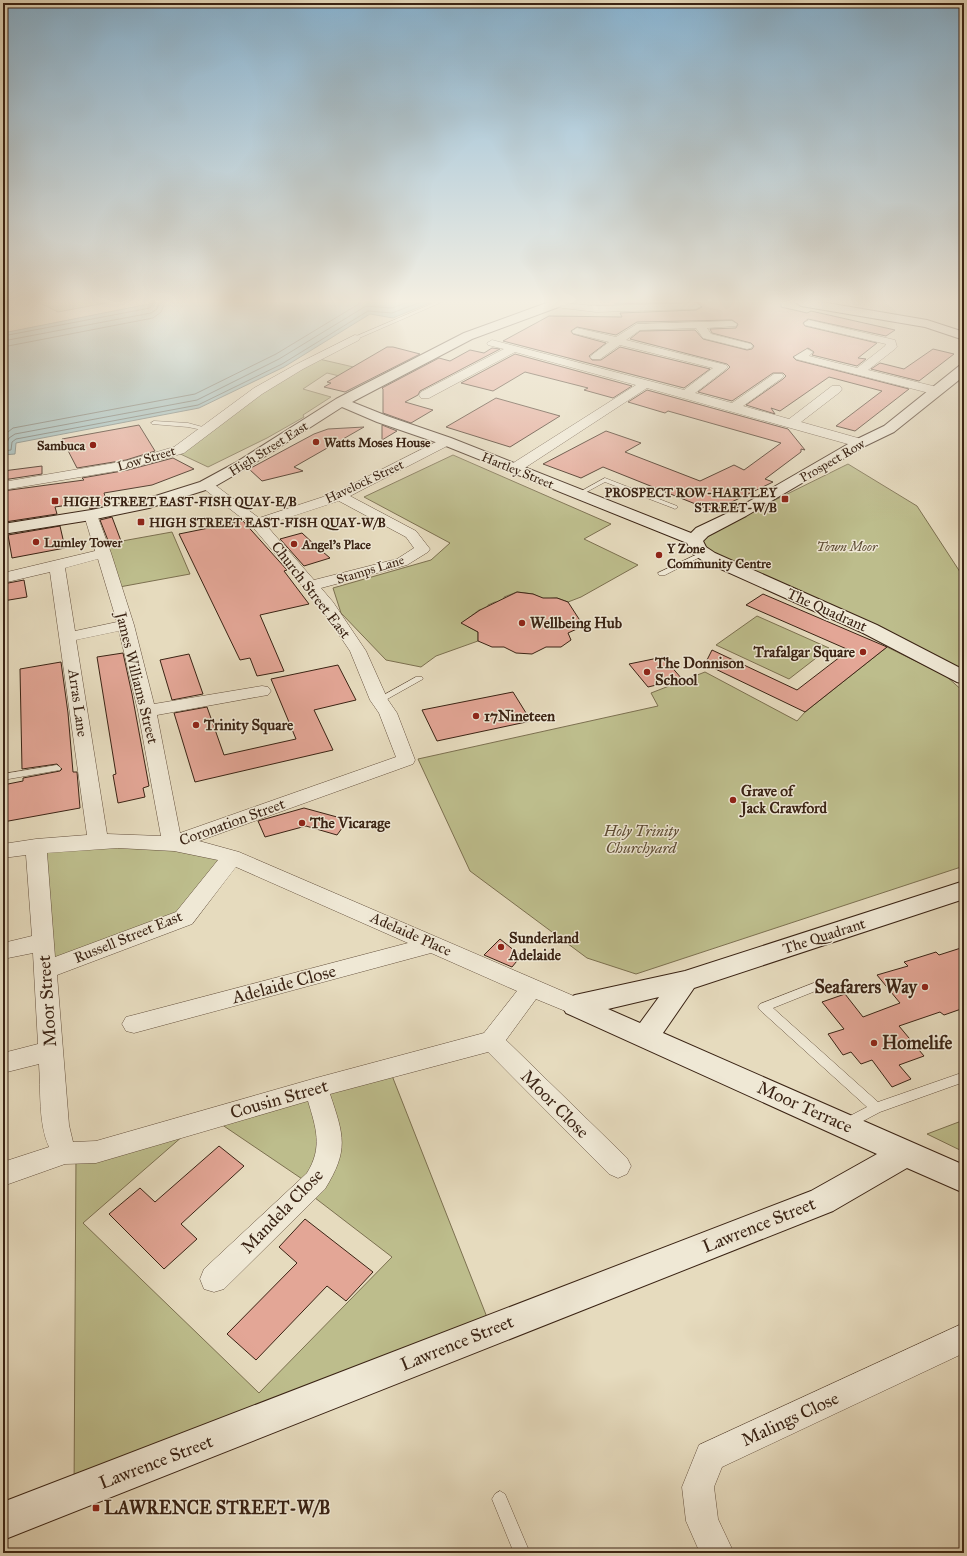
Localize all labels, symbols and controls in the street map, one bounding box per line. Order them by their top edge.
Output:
street label: High Street East [226,418,311,480]
place label: Watts Moses House [324,435,431,451]
street label: Prospect Row [797,436,868,486]
marker: Watts Moses House [311,437,321,447]
place label: Sambuca [37,438,86,454]
marker: Sambuca [88,440,98,450]
street label: Low Street [115,443,178,475]
street label: Hartley Street [479,449,556,493]
street label: Havelock Street [323,457,407,507]
place label: PROSPECT ROW-HARTLEY STREET-W/B [605,485,778,516]
place label: HIGH STREET EAST-FISH QUAY-E/B [63,494,297,510]
marker: PROSPECT ROW-HARTLEY STREET-W/B [780,494,790,504]
marker: HIGH STREET EAST-FISH QUAY-E/B [50,496,60,506]
place label: HIGH STREET EAST-FISH QUAY-W/B [149,515,386,531]
marker: HIGH STREET EAST-FISH QUAY-W/B [136,517,146,527]
place label: Lumley Tower [44,535,123,551]
marker: Lumley Tower [31,537,41,547]
place label: Angel's Place [301,537,371,553]
street label: Church Street East [267,538,355,643]
marker: Angel's Place [289,539,299,549]
park label: Town Moor [817,539,878,555]
place label: Y Zone Community Centre [666,541,772,572]
marker: Y Zone Community Centre [654,550,664,560]
street label: Stamps Lane [334,552,407,588]
street label: The Quadrant [784,584,870,636]
street label: James Williams Street [110,608,162,747]
place label: Wellbeing Hub [530,614,623,633]
marker: Wellbeing Hub [517,618,527,628]
place label: Trafalgar Square [753,643,856,662]
marker: Trafalgar Square [858,647,868,657]
place label: The Donnison School [654,654,745,689]
street label: Arras Lane [64,667,92,738]
marker: The Donnison School [642,667,652,677]
place label: 17Nineteen [484,707,556,725]
marker: 17Nineteen [471,711,481,721]
place label: Trinity Square [203,716,294,735]
marker: Trinity Square [191,720,201,730]
place label: Grave of Jack Crawford [739,782,828,818]
street label: Coronation Street [177,794,288,849]
marker: Grave of Jack Crawford [728,795,738,805]
place label: The Vicarage [309,814,391,833]
marker: The Vicarage [297,818,307,828]
park label: Holy Trinity Churchyard [602,822,680,857]
street label: Russell Street East [71,907,185,967]
street label: Adelaide Place [367,908,454,960]
street label: The Quadrant [780,914,868,958]
place label: Sunderland Adelaide [508,929,580,964]
marker: Sunderland Adelaide [496,942,506,952]
street label: Moor Street [33,954,61,1048]
street label: Adelaide Close [229,960,338,1009]
place label: Seafarers Way [815,976,919,999]
marker: Seafarers Way [920,982,930,992]
place label: Homelife [882,1032,953,1054]
marker: Homelife [869,1038,879,1048]
street label: Moor Close [516,1065,594,1143]
street label: Cousin Street [227,1074,331,1123]
street label: Moor Terrace [754,1076,856,1138]
street label: Mandela Close [236,1164,328,1258]
street label: Lawrence Street [699,1192,819,1258]
street label: Lawrence Street [397,1310,517,1376]
street label: Malings Close [738,1387,843,1452]
street label: Lawrence Street [96,1430,217,1494]
place label: LAWRENCE STREET-W/B [104,1497,331,1519]
marker: LAWRENCE STREET-W/B [91,1503,101,1513]

